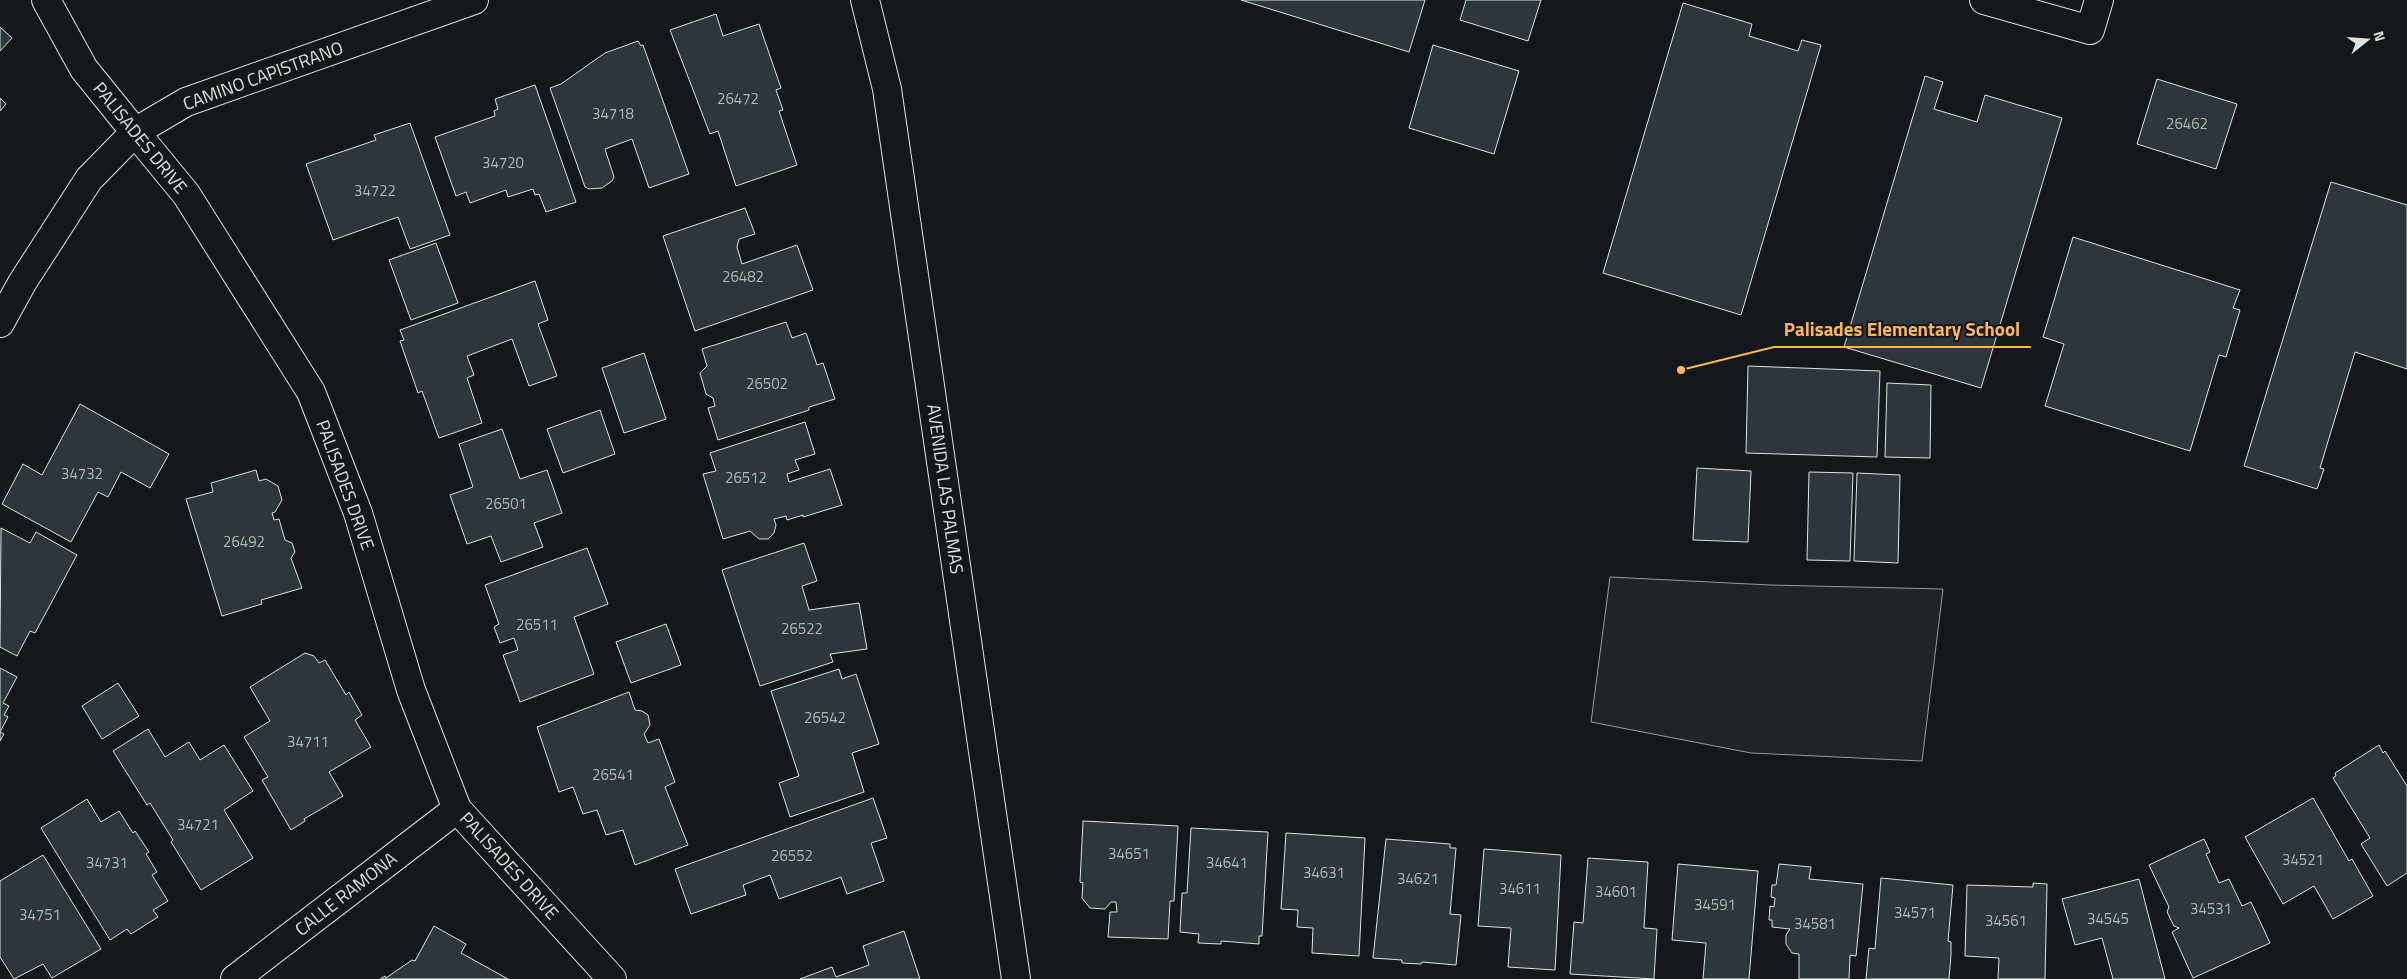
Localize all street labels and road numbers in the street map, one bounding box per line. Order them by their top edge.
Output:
street label: CAMINO CAPISTRANO [179,34,347,117]
street label: PALISADES DRIVE [87,76,194,199]
street label: AVENIDA LAS PALMAS [920,402,971,576]
street label: PALISADES DRIVE [309,416,382,554]
street label: PALISADES DRIVE [454,806,565,926]
street label: CALLE RAMONA [289,845,403,942]

